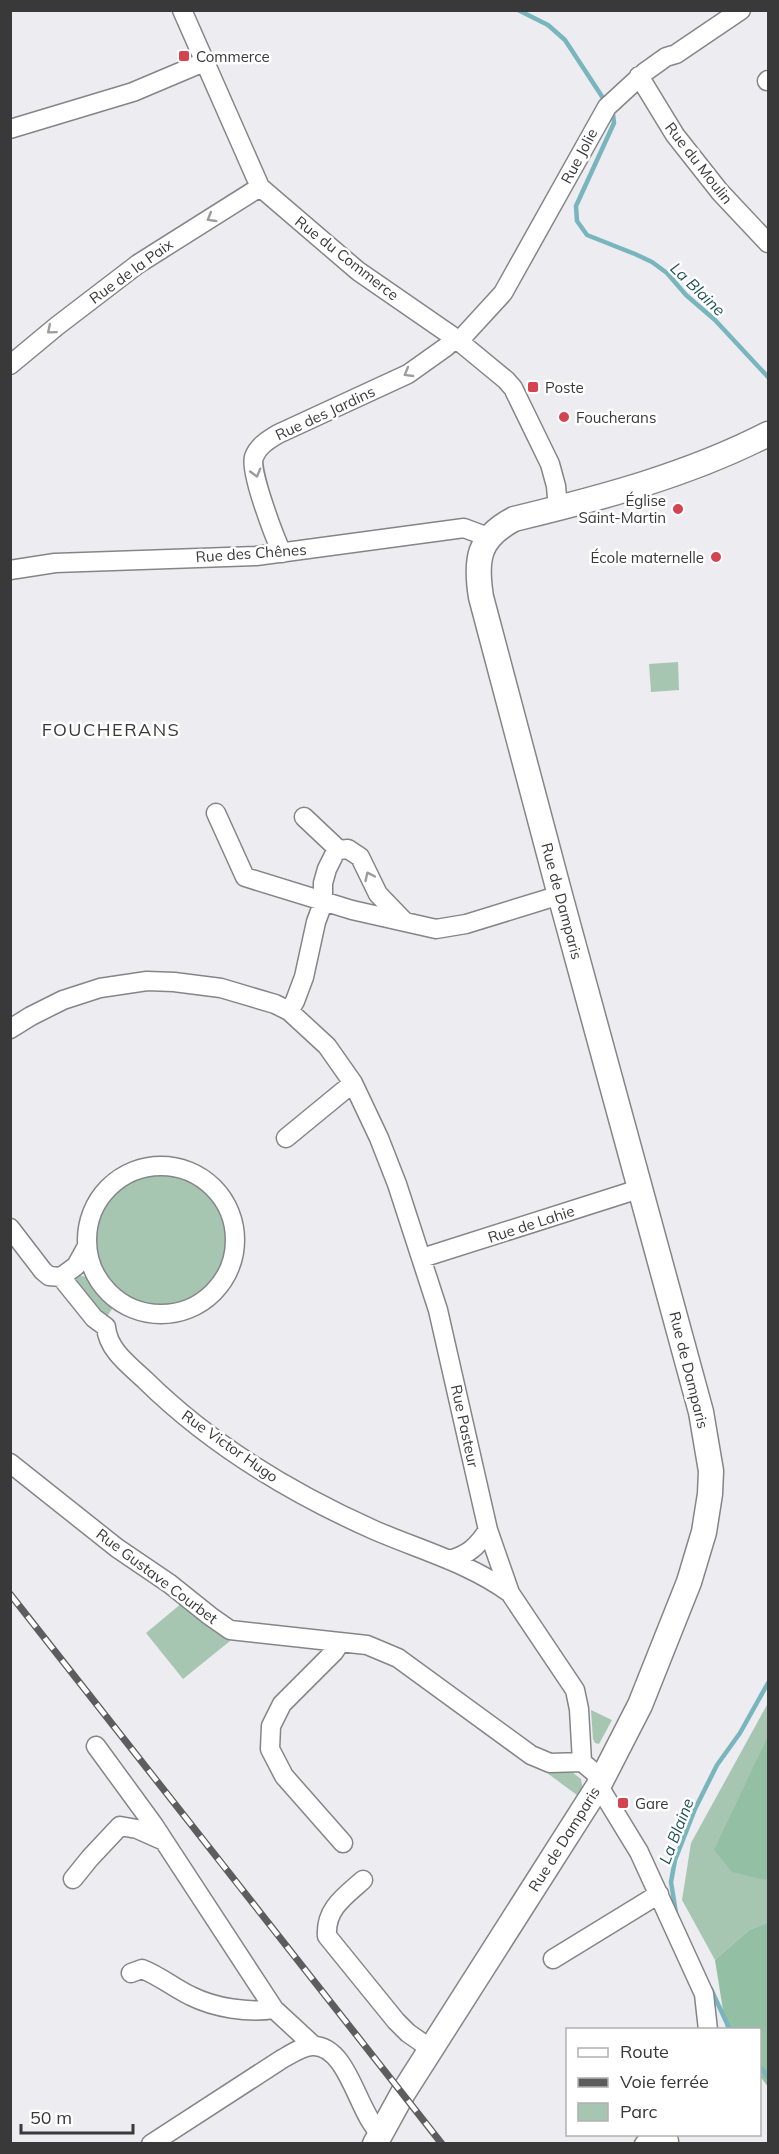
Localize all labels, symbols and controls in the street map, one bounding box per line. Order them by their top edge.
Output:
place label: Commerce [196,47,270,66]
marker: Commerce [177,49,191,63]
street label: Rue du Moulin [661,118,737,208]
street label: Rue Jolie [557,125,601,187]
one-way arrow [207,211,217,222]
street label: Rue du Commerce [291,212,403,304]
street label: Rue de la Paix [86,234,176,308]
water label: La Blaine [666,258,730,320]
one-way arrow [47,323,58,334]
one-way arrow [404,366,414,377]
place label: Poste [545,378,584,397]
marker: Poste [526,380,540,394]
street label: Rue des Jardins [272,382,378,444]
place label: Foucherans [576,408,656,427]
marker: Foucherans [557,410,571,424]
one-way arrow [249,468,261,478]
place label: Église Saint-Martin [578,491,666,527]
marker: Église Saint-Martin [671,502,685,516]
street label: Rue des Chênes [195,540,307,566]
place label: École maternelle [591,548,704,567]
marker: École maternelle [709,550,723,564]
district label: FOUCHERANS [42,718,180,741]
street label: Rue de Damparis [537,841,587,961]
one-way arrow [365,872,377,883]
street label: Rue de Lahie [485,1201,577,1247]
street label: Rue de Damparis [665,1309,713,1431]
street label: Rue Pasteur [447,1383,483,1470]
street label: Rue Victor Hugo [178,1406,282,1486]
street label: Rue Gustave Courbet [93,1524,221,1628]
street label: Rue de Damparis [524,1783,604,1895]
place label: Gare [635,1794,668,1813]
water label: La Blaine [654,1795,698,1867]
marker: Gare [616,1796,630,1810]
legend [566,2028,761,2136]
text: Route [620,2040,669,2063]
text: Voie ferrée [620,2070,709,2093]
scale bar [21,2097,134,2135]
text: Parc [620,2100,658,2123]
text: 50 m [30,2106,72,2129]

